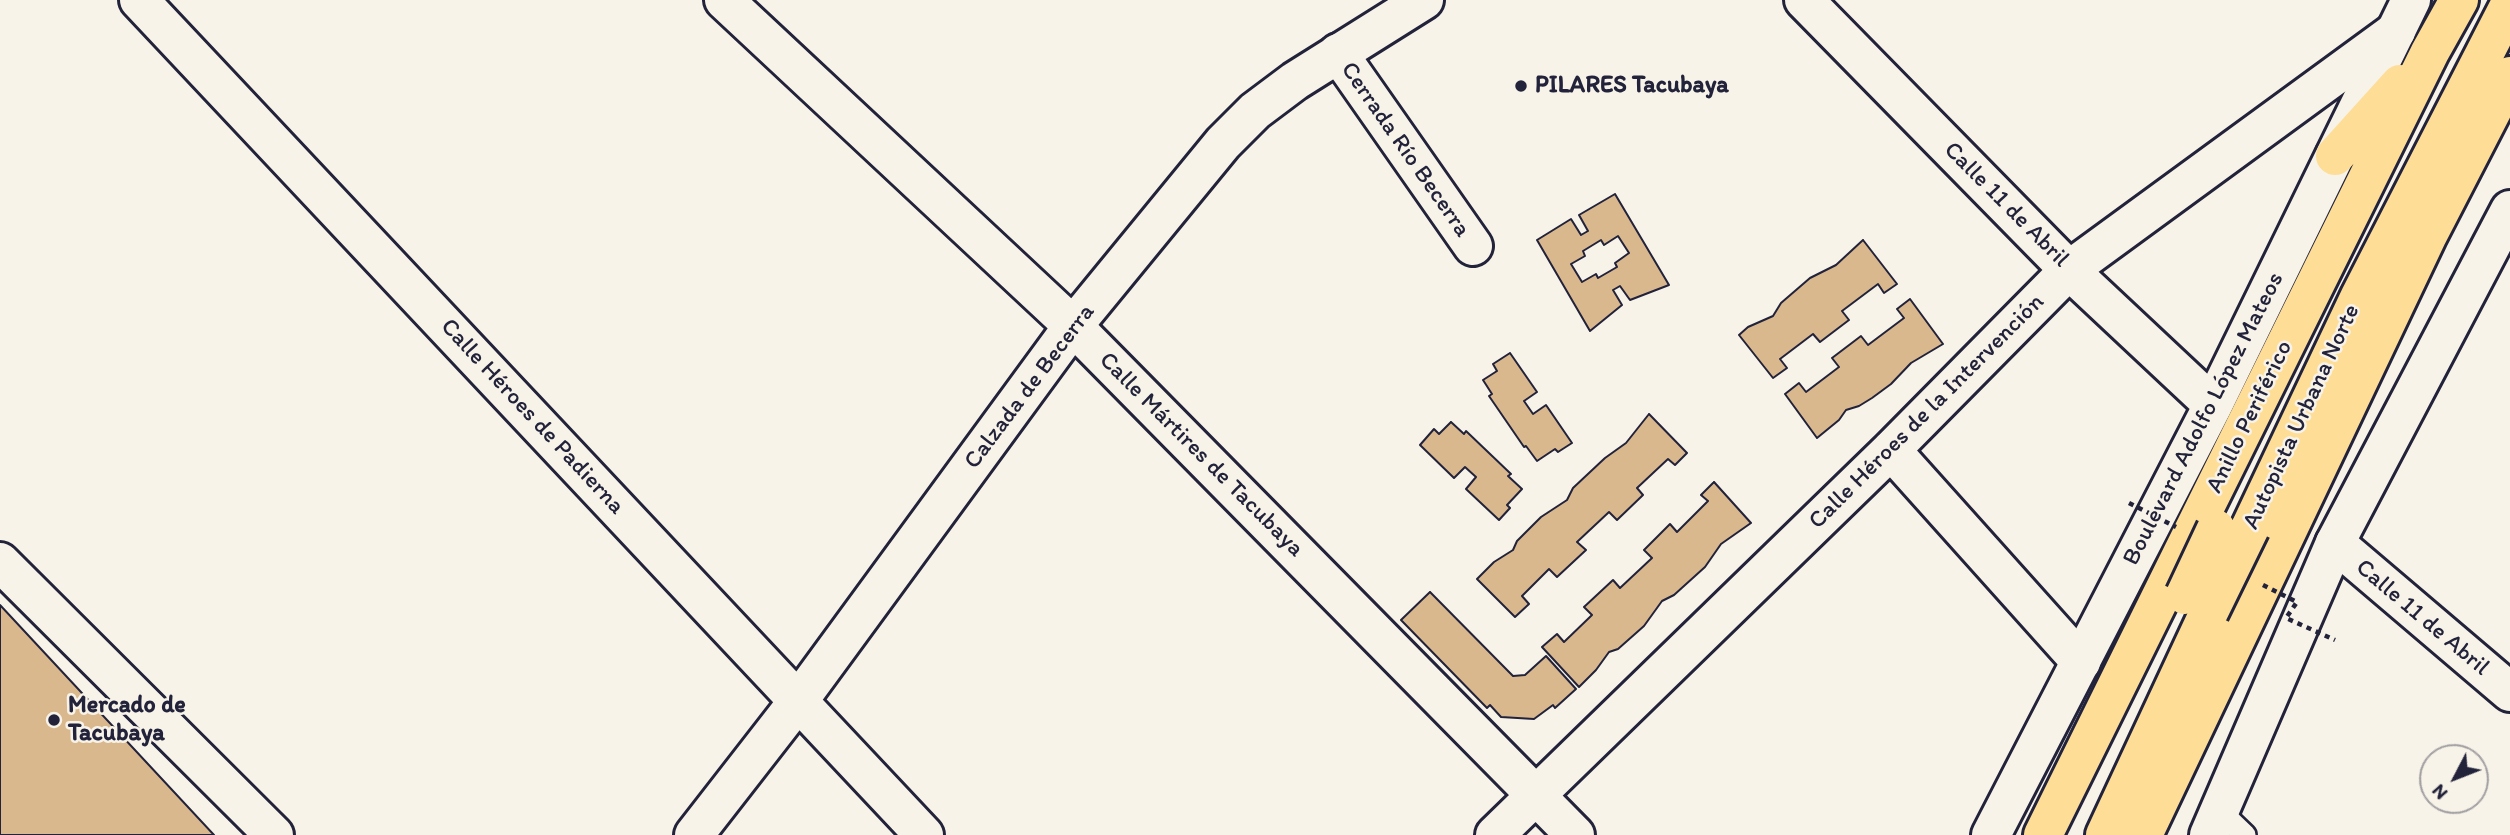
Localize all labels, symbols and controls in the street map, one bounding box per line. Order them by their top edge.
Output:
street label: Cerrada Río Becerra [1334,57,1476,243]
place label: PILARES Tacubaya [1535,72,1729,100]
marker: PILARES Tacubaya [1513,78,1529,94]
street label: Calle 11 de Abril [1937,136,2075,274]
street label: Boulevard Adolfo López Mateos [2117,268,2291,570]
street label: Calle Héroes de la Intervención [1803,288,2051,536]
street label: Calzada de Becerra [959,299,1101,475]
street label: Autopista Urbana Norte [2237,300,2367,534]
street label: Calle Héroes de Padierna [434,313,630,521]
street label: Anillo Periférico [2201,336,2299,498]
street label: Calle Mártires de Tacubaya [1093,347,1309,563]
street label: Calle 11 de Abril [2349,554,2495,682]
place label: Mercado de Tacubaya [68,692,186,748]
marker: Mercado de Tacubaya [46,712,62,728]
north arrow [2419,744,2489,814]
text: N [2427,780,2452,805]

